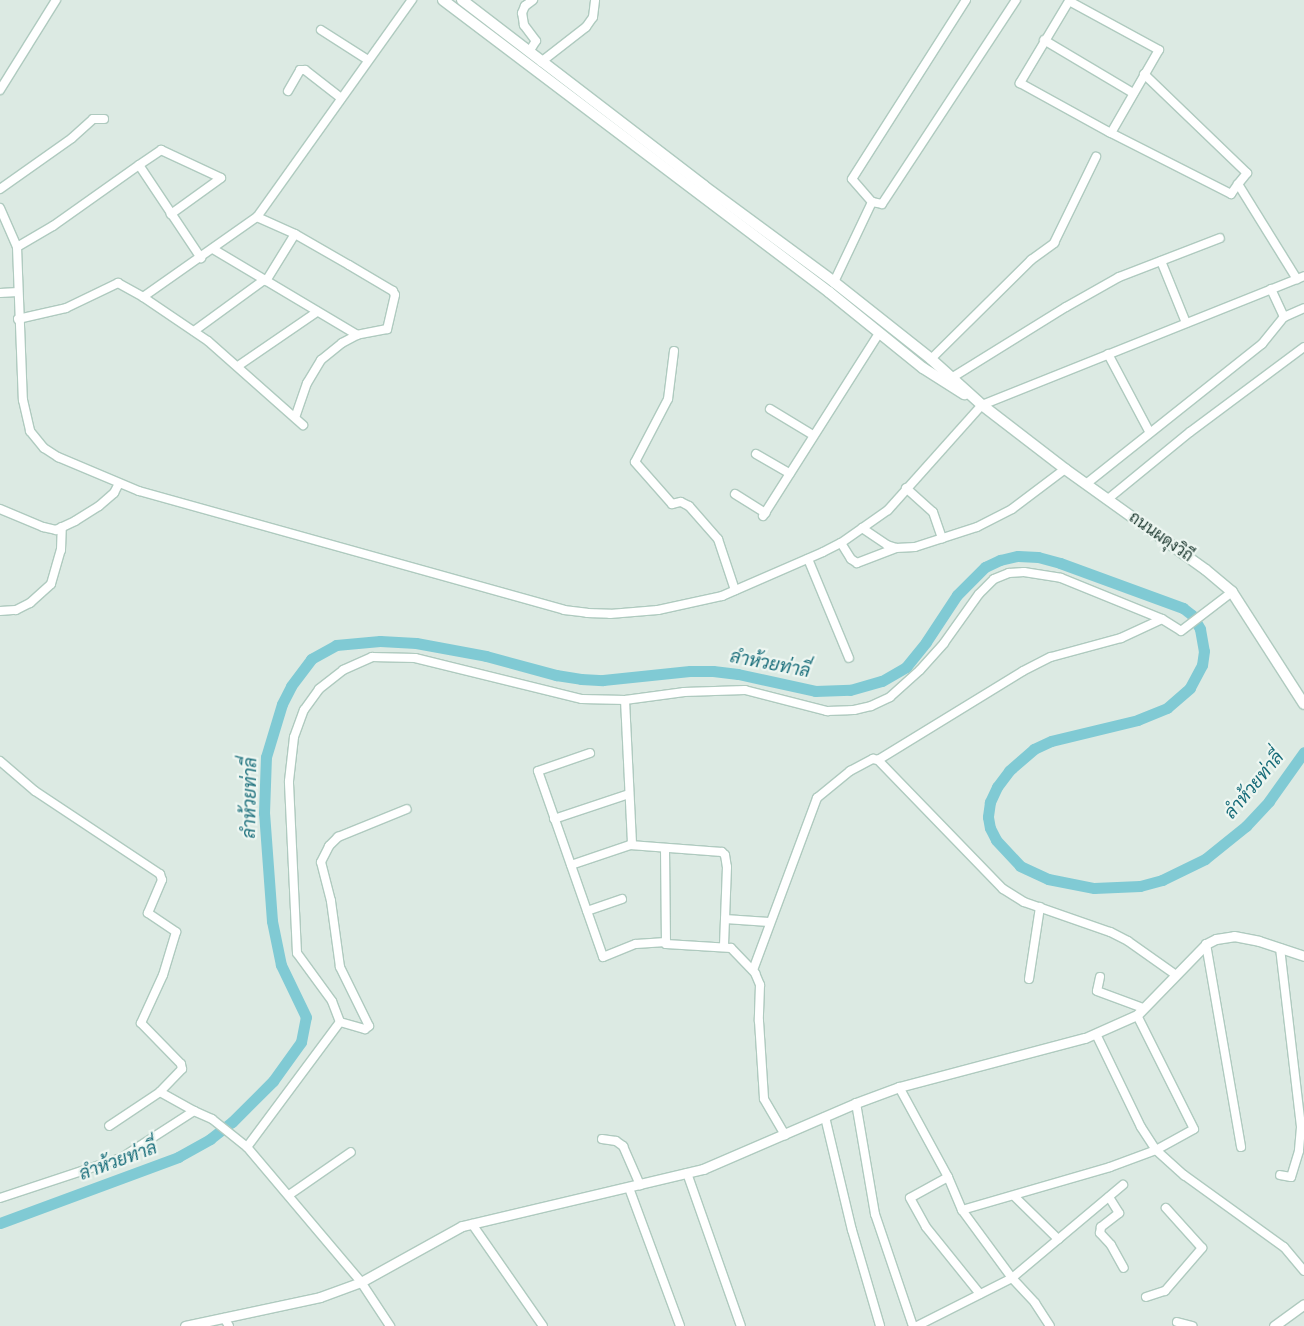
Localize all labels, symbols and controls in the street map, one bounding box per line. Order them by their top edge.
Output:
street label: ถนนผดุงวิถี [1125,508,1197,566]
water label: ลำห้วยท่าลี่ [728,646,812,682]
water label: ลำห้วยท่าลี่ [1220,747,1288,823]
water label: ลำห้วยท่าลี่ [238,757,262,839]
water label: ลำห้วยท่าลี่ [76,1137,160,1185]

